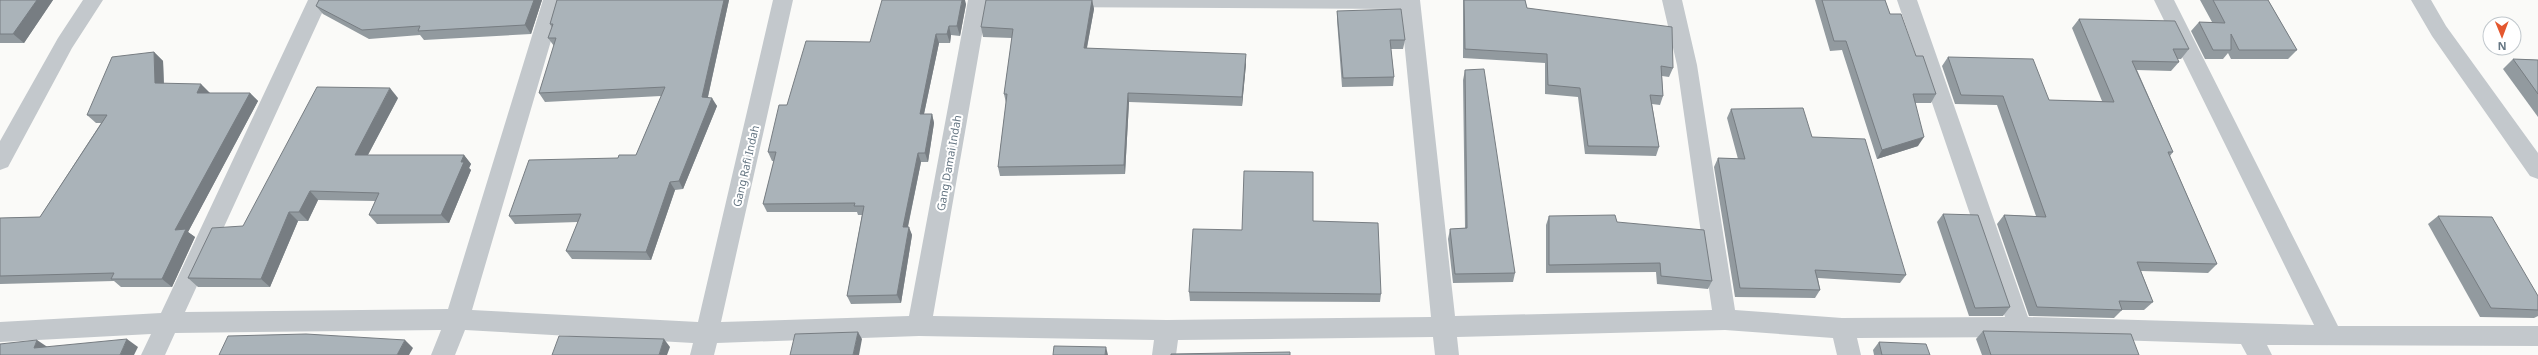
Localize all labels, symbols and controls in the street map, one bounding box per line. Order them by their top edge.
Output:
north arrow [2482,16,2522,56]
text: N [2498,39,2507,54]
street label: Gang Damai Indah [933,114,964,212]
street label: Gang Rafi Indah [729,124,762,208]

